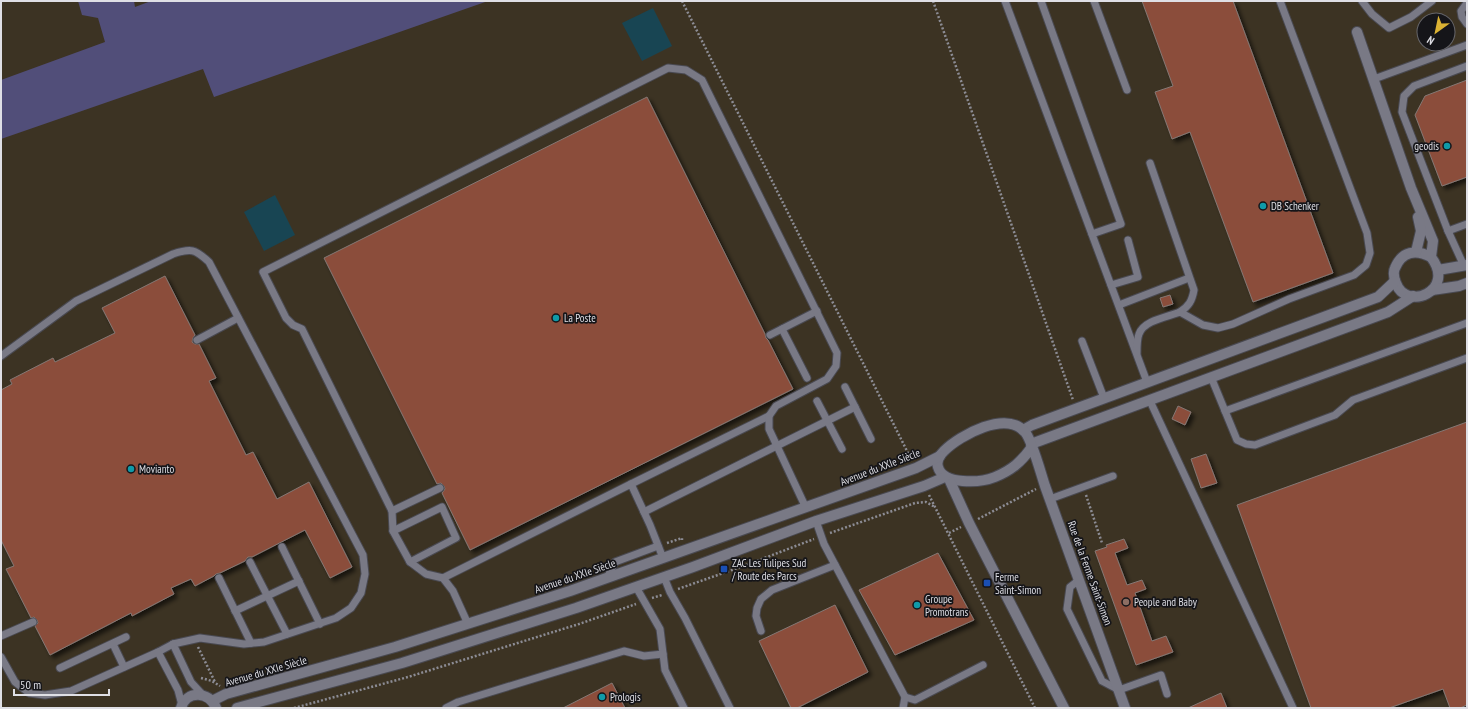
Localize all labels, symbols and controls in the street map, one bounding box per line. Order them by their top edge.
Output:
north arrow [1416,12,1456,52]
text: N [1424,33,1437,48]
place label: geodis [1414,139,1439,153]
marker: geodis [1442,141,1452,151]
place label: DB Schenker [1271,199,1319,213]
marker: DB Schenker [1258,201,1268,211]
place label: La Poste [564,311,596,325]
marker: La Poste [551,313,561,323]
street label: Avenue du XXIe Siècle [838,445,922,489]
place label: Movianto [139,462,174,476]
marker: Movianto [126,464,136,474]
street label: Rue de la Ferme Saint-Simon [1065,519,1115,627]
street label: Avenue du XXIe Siècle [533,555,618,596]
place label: ZAC Les Tulipes Sud / Route des Parcs [731,556,807,583]
marker: ZAC Les Tulipes Sud / Route des Parcs [719,564,729,574]
place label: Ferme Saint-Simon [995,570,1041,597]
marker: Ferme Saint-Simon [982,578,992,588]
place label: Groupe Promotrans [925,592,969,619]
place label: People and Baby [1134,595,1198,609]
marker: People and Baby [1121,597,1131,607]
marker: Groupe Promotrans [912,600,922,610]
street label: Avenue du XXIe Siècle [223,653,309,689]
scale bar [14,671,109,697]
text: 50 m [20,677,41,692]
place label: Prologis [610,690,641,704]
marker: Prologis [597,692,607,702]

